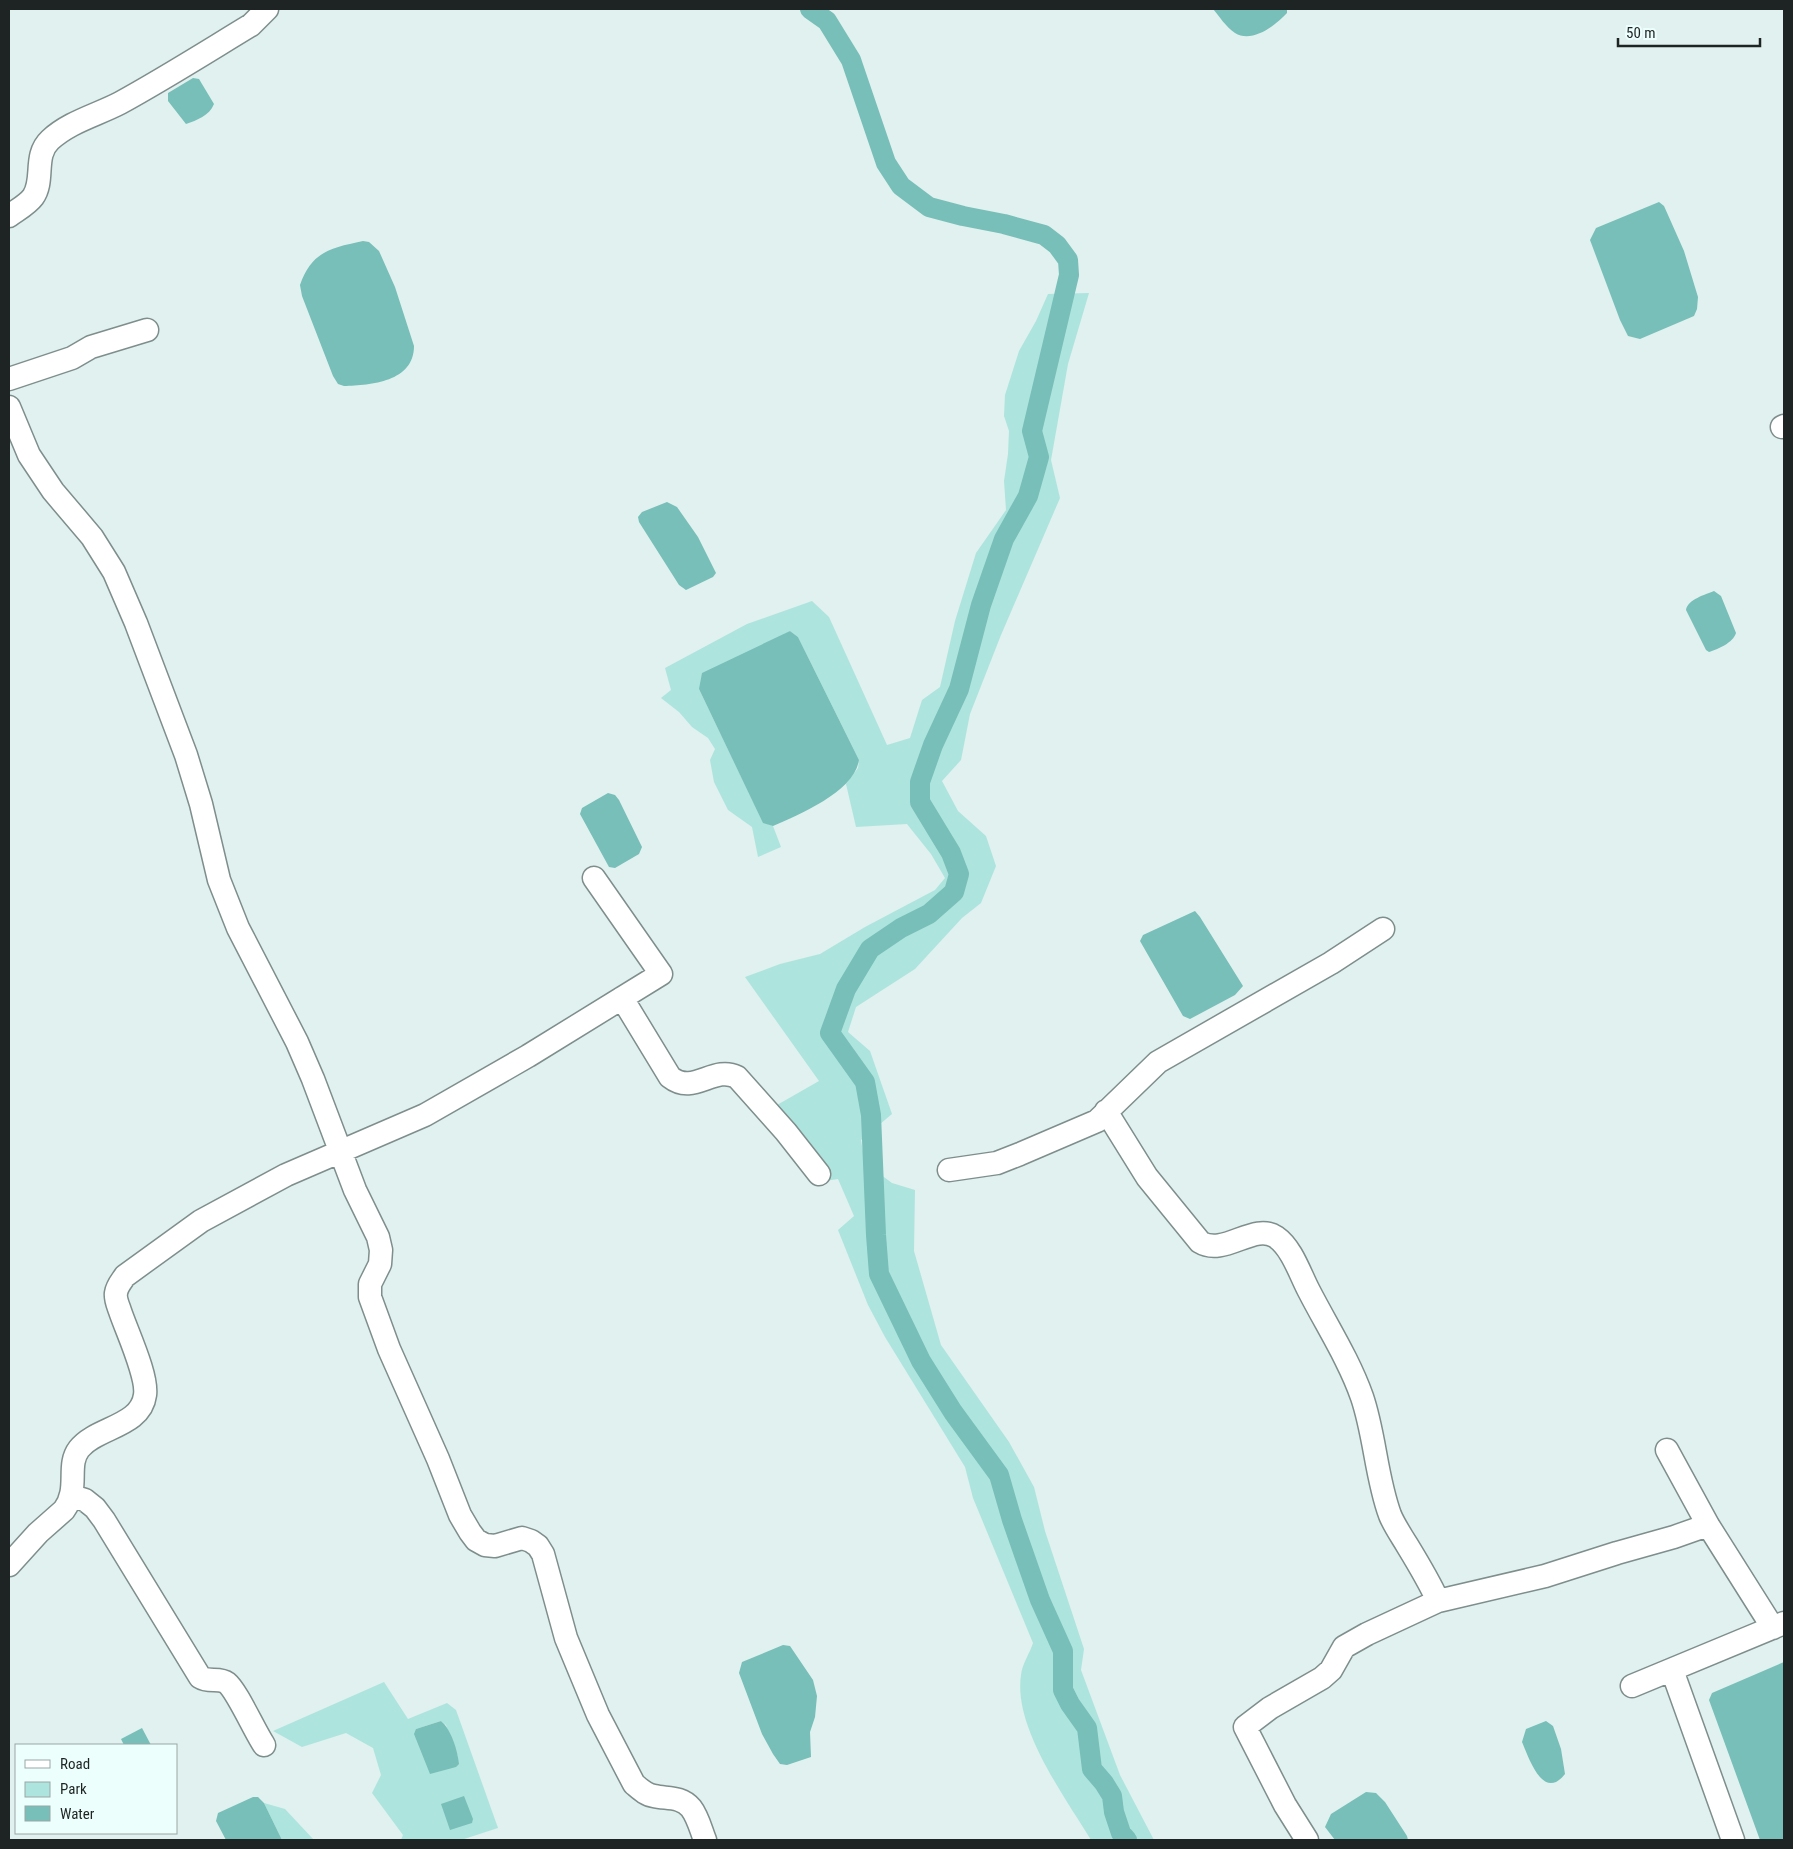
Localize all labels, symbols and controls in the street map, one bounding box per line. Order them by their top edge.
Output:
scale bar [1618,15,1760,47]
text: 50 m [1626,24,1656,42]
legend [15,1744,178,1834]
text: Road [60,1755,90,1773]
text: Park [60,1780,87,1798]
text: Water [60,1805,95,1823]

